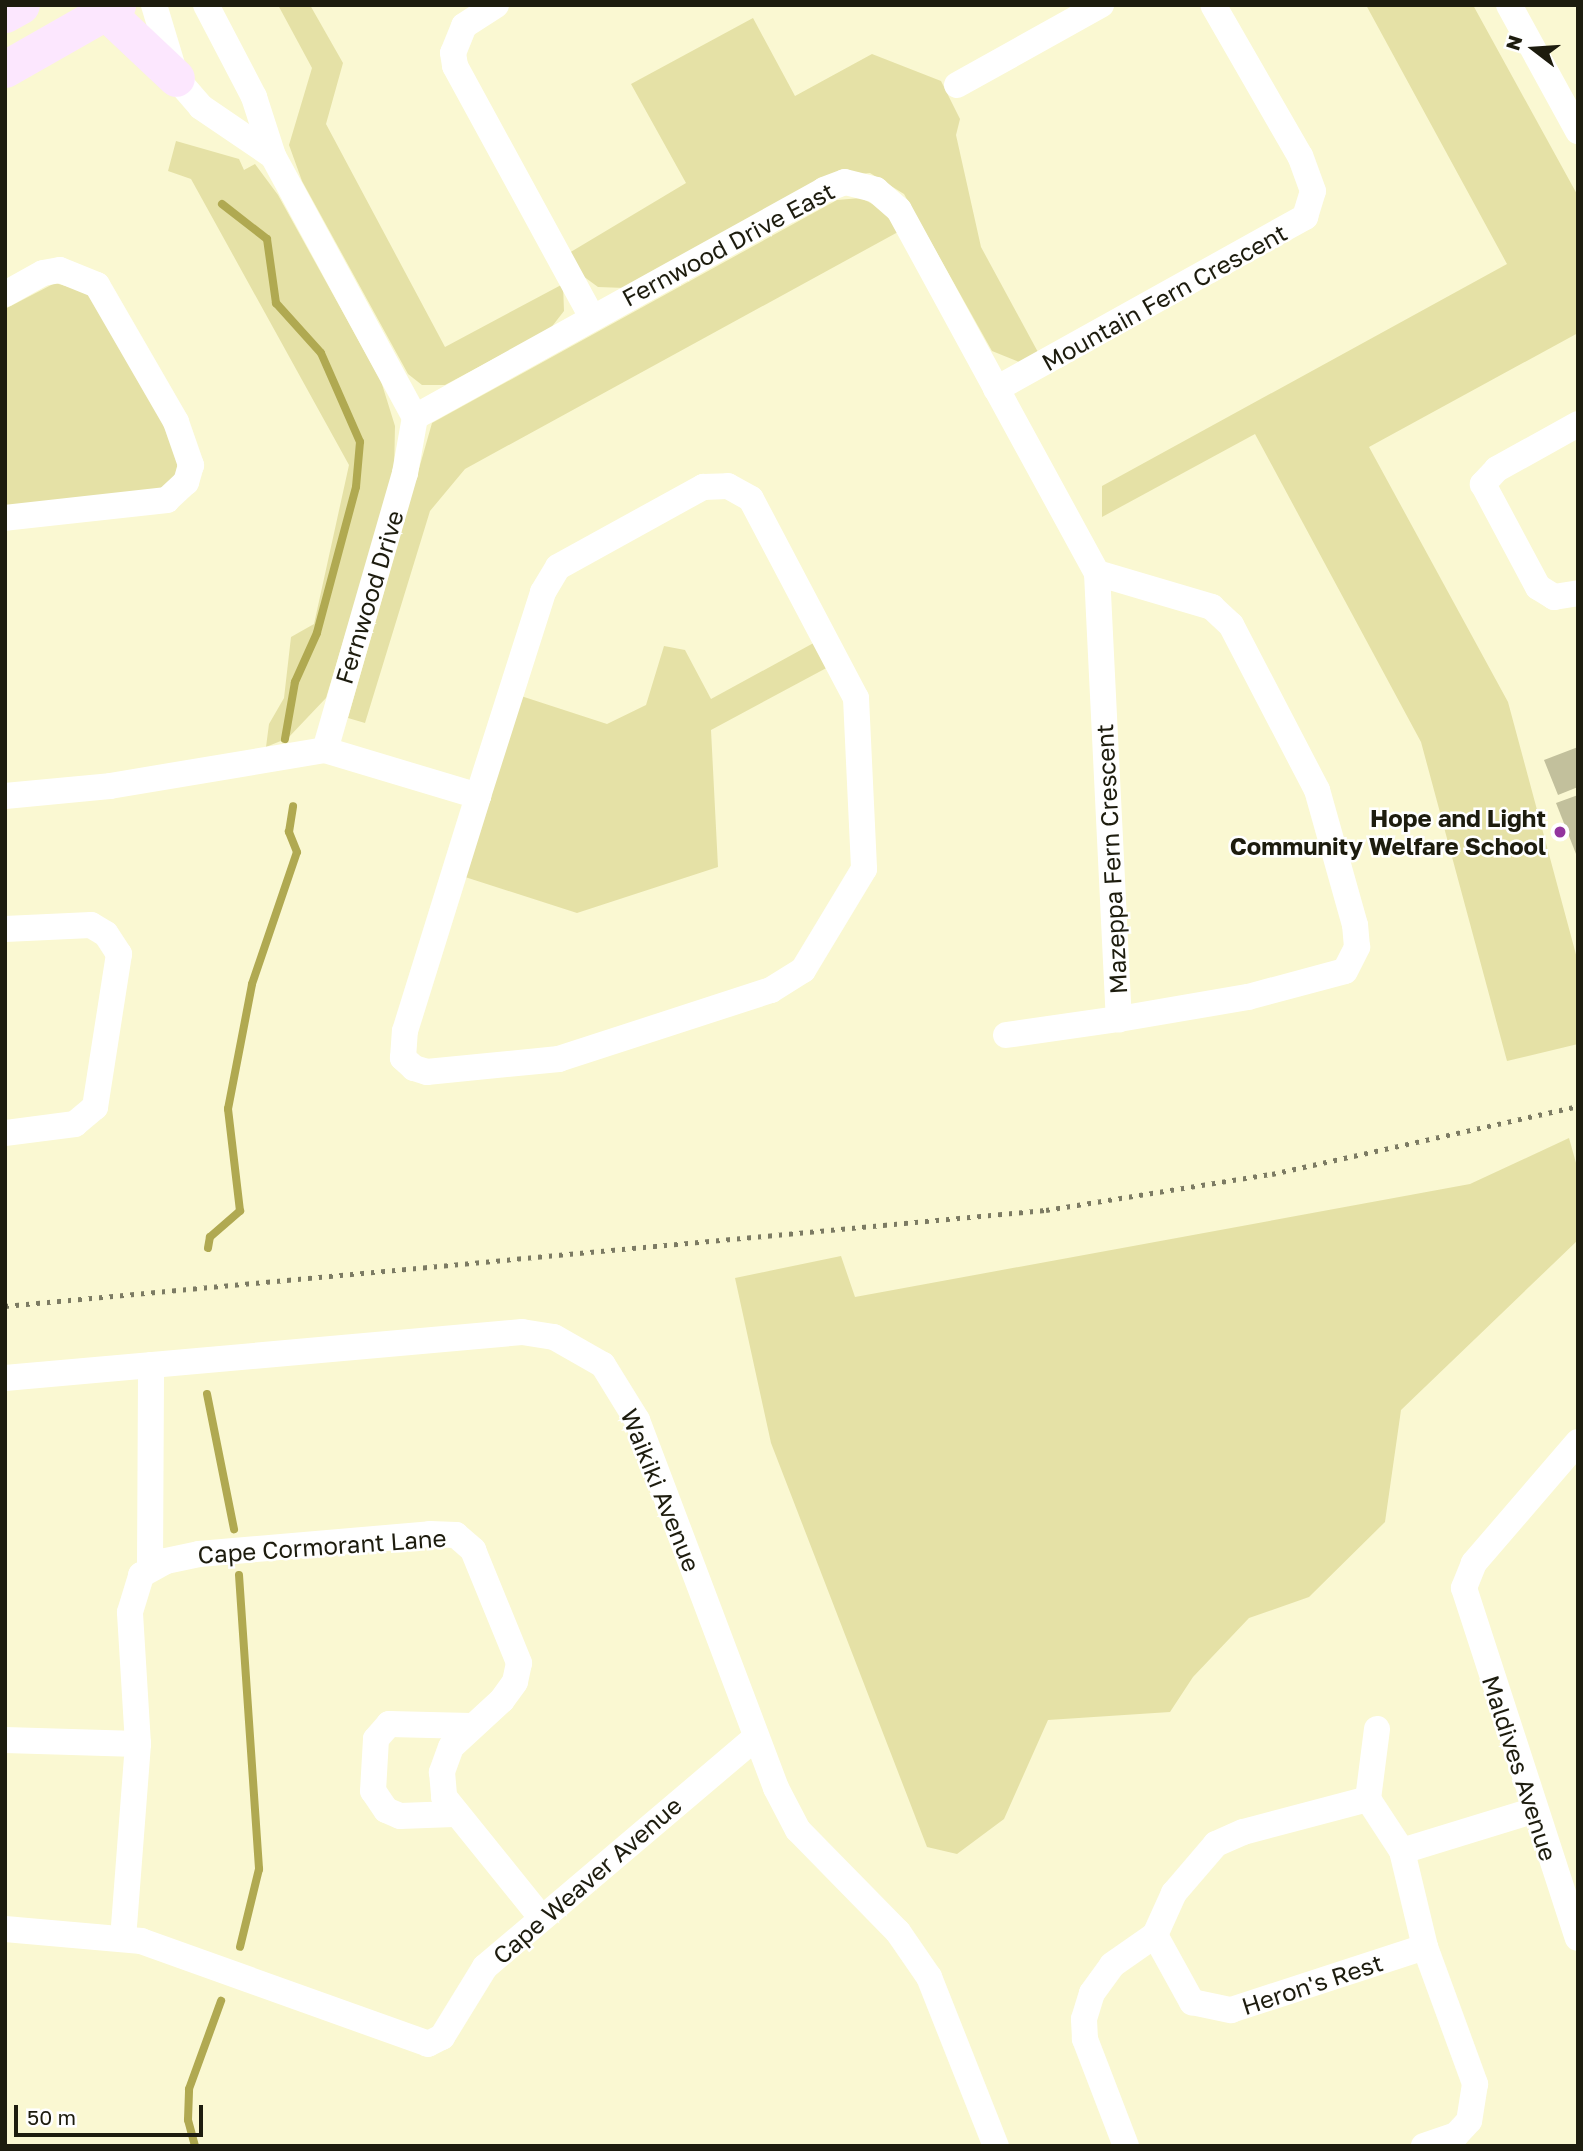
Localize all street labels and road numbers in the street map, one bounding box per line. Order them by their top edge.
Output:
street label: Fernwood Drive East [617,176,839,312]
street label: Mountain Fern Crescent [1036,218,1292,376]
street label: Fernwood Drive [329,507,409,687]
street label: Mazeppa Fern Crescent [1090,723,1132,995]
street label: Waikiki Avenue [615,1405,707,1575]
street label: Cape Cormorant Lane [197,1523,447,1569]
street label: Maldives Avenue [1476,1672,1564,1864]
street label: Cape Weaver Avenue [487,1790,687,1970]
street label: Heron's Rest [1238,1948,1386,2020]

